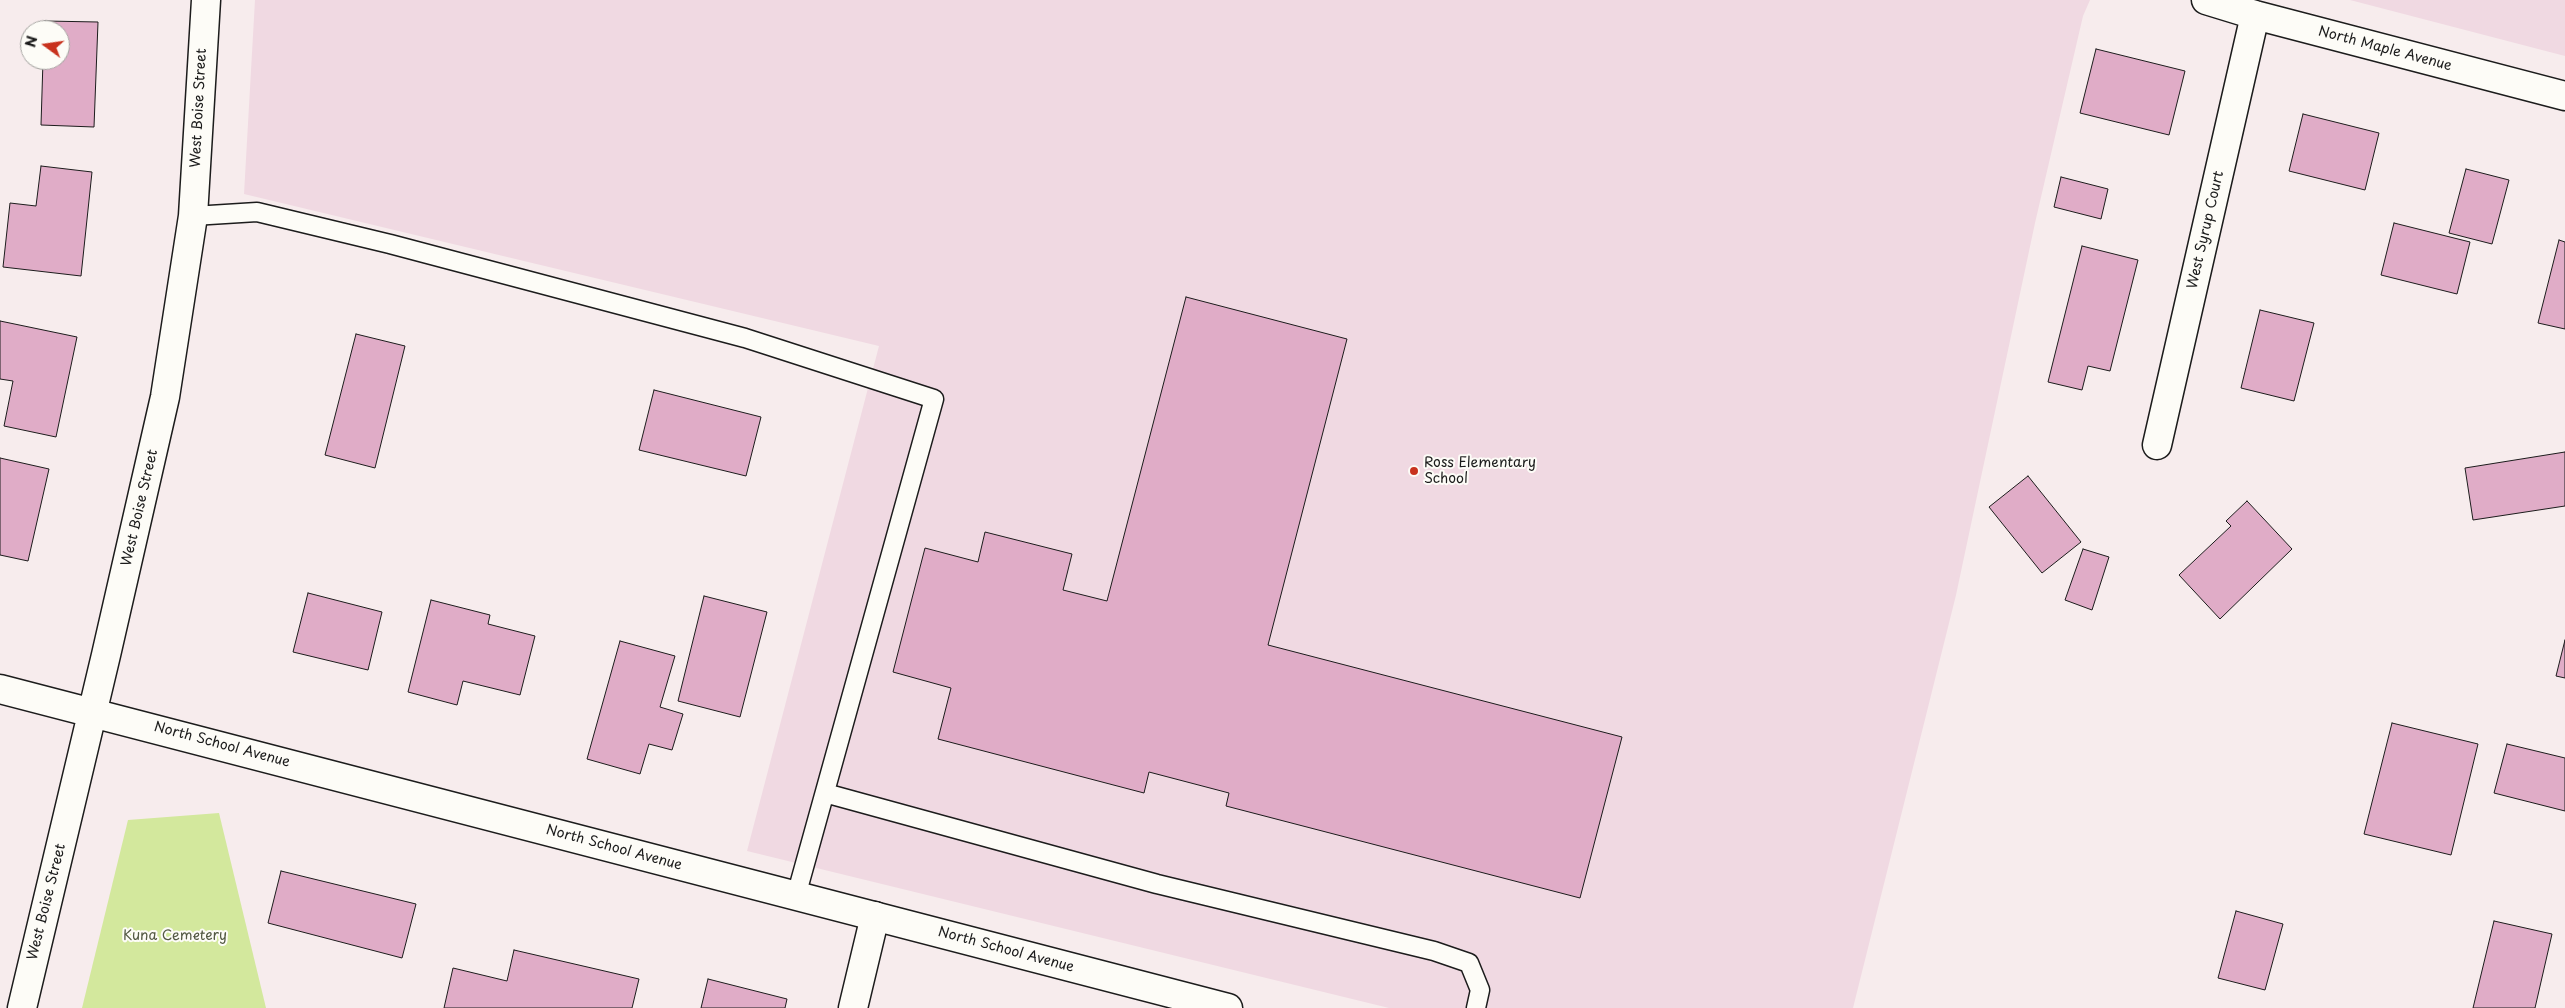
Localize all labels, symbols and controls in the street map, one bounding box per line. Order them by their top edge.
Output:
north arrow [20,20,70,70]
street label: North Maple Avenue [2316,23,2454,75]
text: N [19,34,42,49]
street label: West Boise Street [187,48,211,168]
street label: West Syrup Court [2184,169,2228,291]
street label: West Boise Street [118,448,162,568]
place label: Ross Elementary School [1424,455,1536,488]
marker: Ross Elementary School [1408,465,1420,477]
street label: North School Avenue [152,719,292,771]
street label: North School Avenue [544,822,684,874]
street label: West Boise Street [24,842,70,962]
street label: North School Avenue [936,924,1076,976]
park label: Kuna Cemetery [123,928,227,944]

